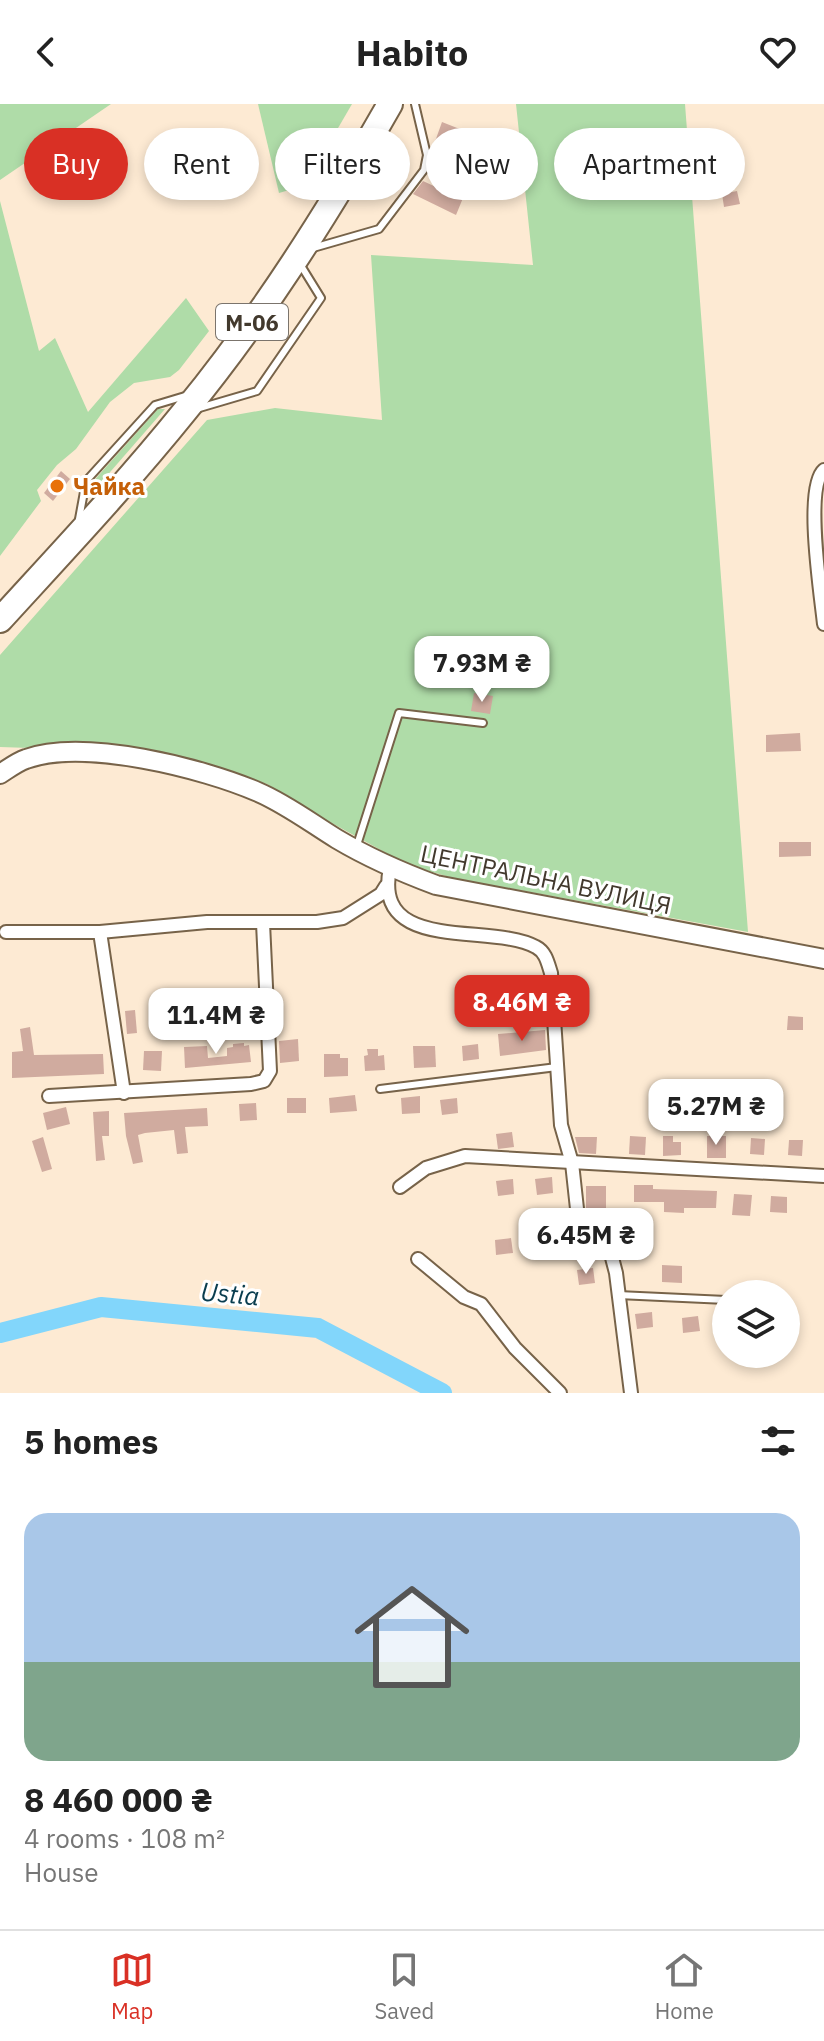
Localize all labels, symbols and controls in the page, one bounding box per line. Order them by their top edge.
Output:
text: Habito [356,29,468,76]
icon: back [24,30,68,74]
icon: heart [756,30,800,74]
chip: Buy [24,128,128,200]
chip: Rent [144,128,259,200]
chip: Filters [275,128,410,200]
chip: New [426,128,538,200]
chip: Apartment [554,128,745,200]
road number: М-06 [216,304,288,340]
place label: Чайка [73,470,145,502]
marker: Чайка [48,477,66,495]
pin: 7.93M ₴ [408,636,556,704]
text: 7.93M ₴ [432,645,532,679]
street label: ЦЕНТРАЛЬНА ВУЛИЦЯ [418,837,674,921]
pin: 8.46M ₴ [448,975,596,1043]
text: 8.46M ₴ [472,984,572,1018]
pin: 11.4M ₴ [142,988,290,1056]
text: 11.4M ₴ [166,997,266,1031]
pin: 5.27M ₴ [642,1079,790,1147]
text: 5.27M ₴ [666,1088,766,1122]
pin: 6.45M ₴ [512,1208,660,1276]
text: 6.45M ₴ [536,1217,636,1251]
water label: Ustia [199,1273,261,1313]
map controls [712,1280,800,1368]
button: layers [712,1280,800,1368]
text: 5 homes [24,1419,159,1463]
icon: filters [756,1419,800,1463]
icon: home [340,1565,484,1709]
text: 8 460 000 ₴ [24,1777,213,1821]
text: 4 rooms · 108 m² [24,1821,225,1855]
text: House [24,1855,99,1889]
tab: Map [110,1948,154,2025]
tab: Saved [374,1948,434,2025]
tab: Home [655,1948,714,2025]

